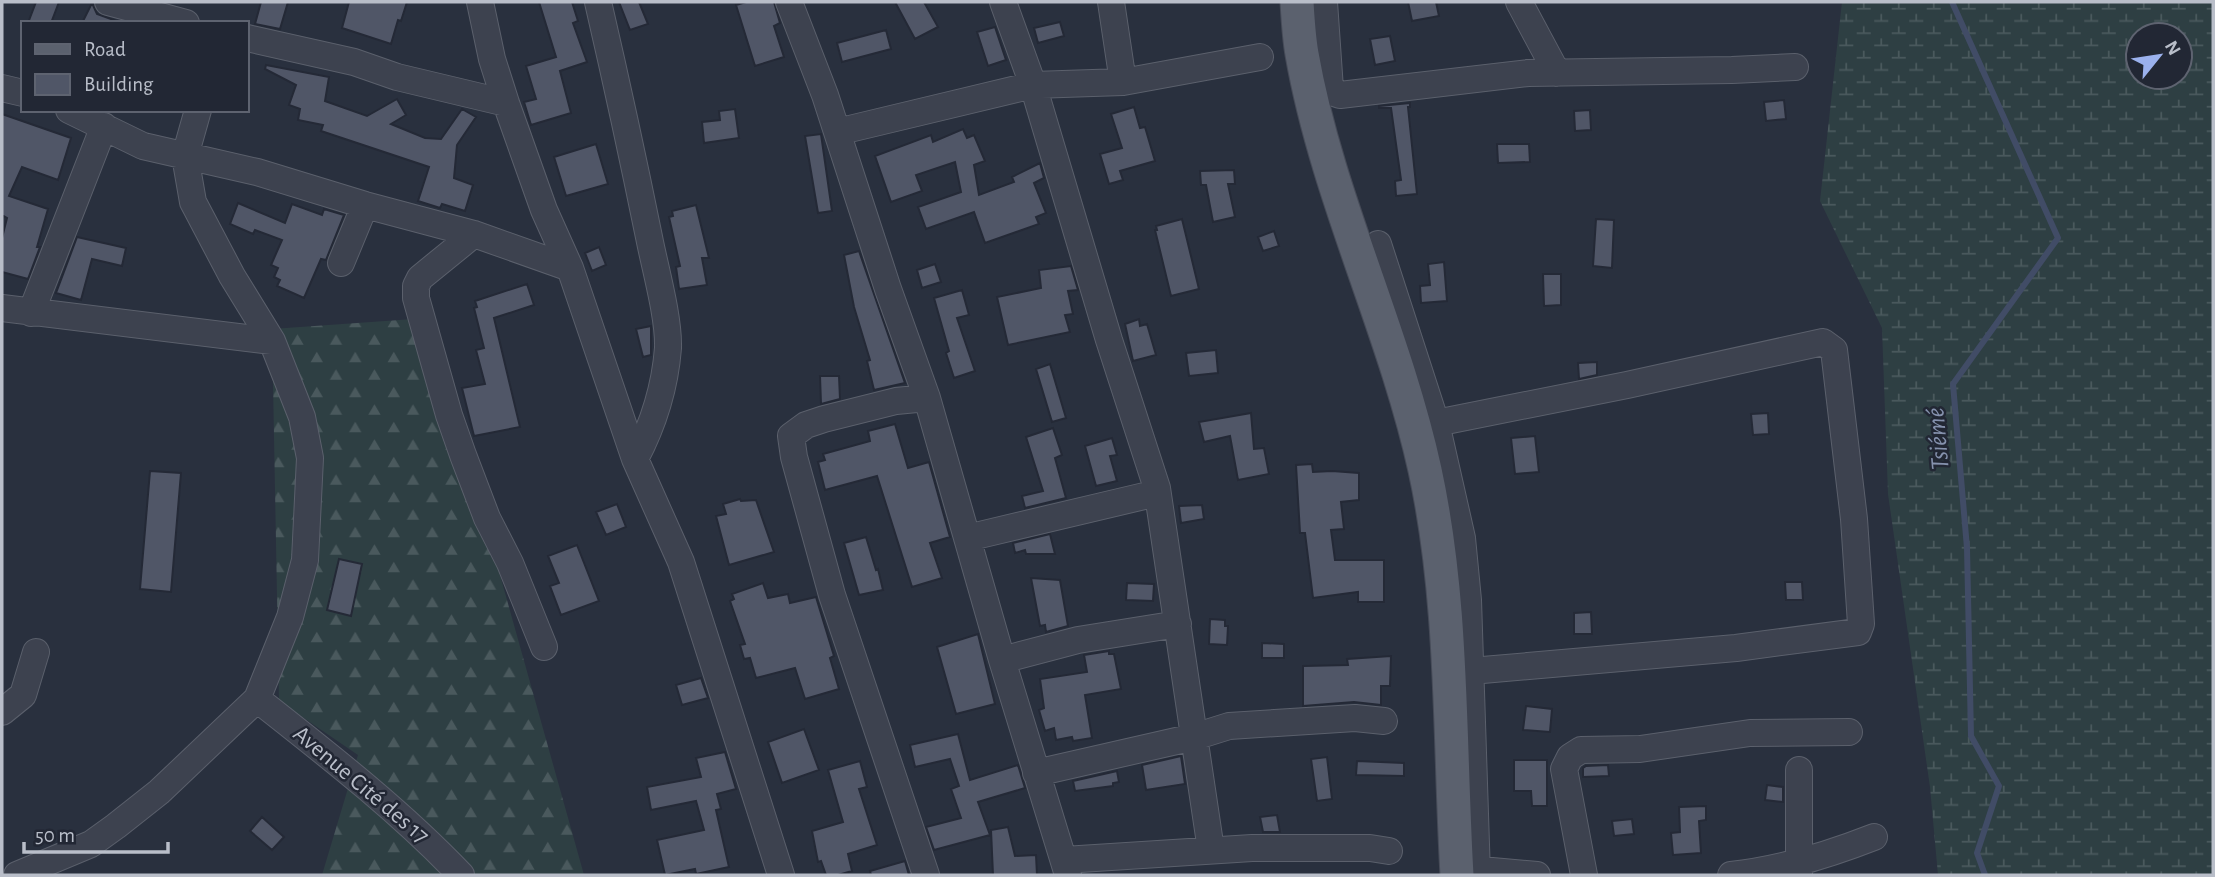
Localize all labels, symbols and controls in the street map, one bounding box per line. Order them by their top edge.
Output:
legend [21,21,248,112]
north arrow [2124,21,2194,91]
text: N [2161,38,2184,59]
text: Road [84,39,126,60]
text: Building [84,74,154,95]
water label: Tsiémé [1922,406,1954,471]
street label: Avenue Cité des 17 [288,721,434,849]
scale bar [24,810,168,854]
text: 50 m [35,825,75,846]

